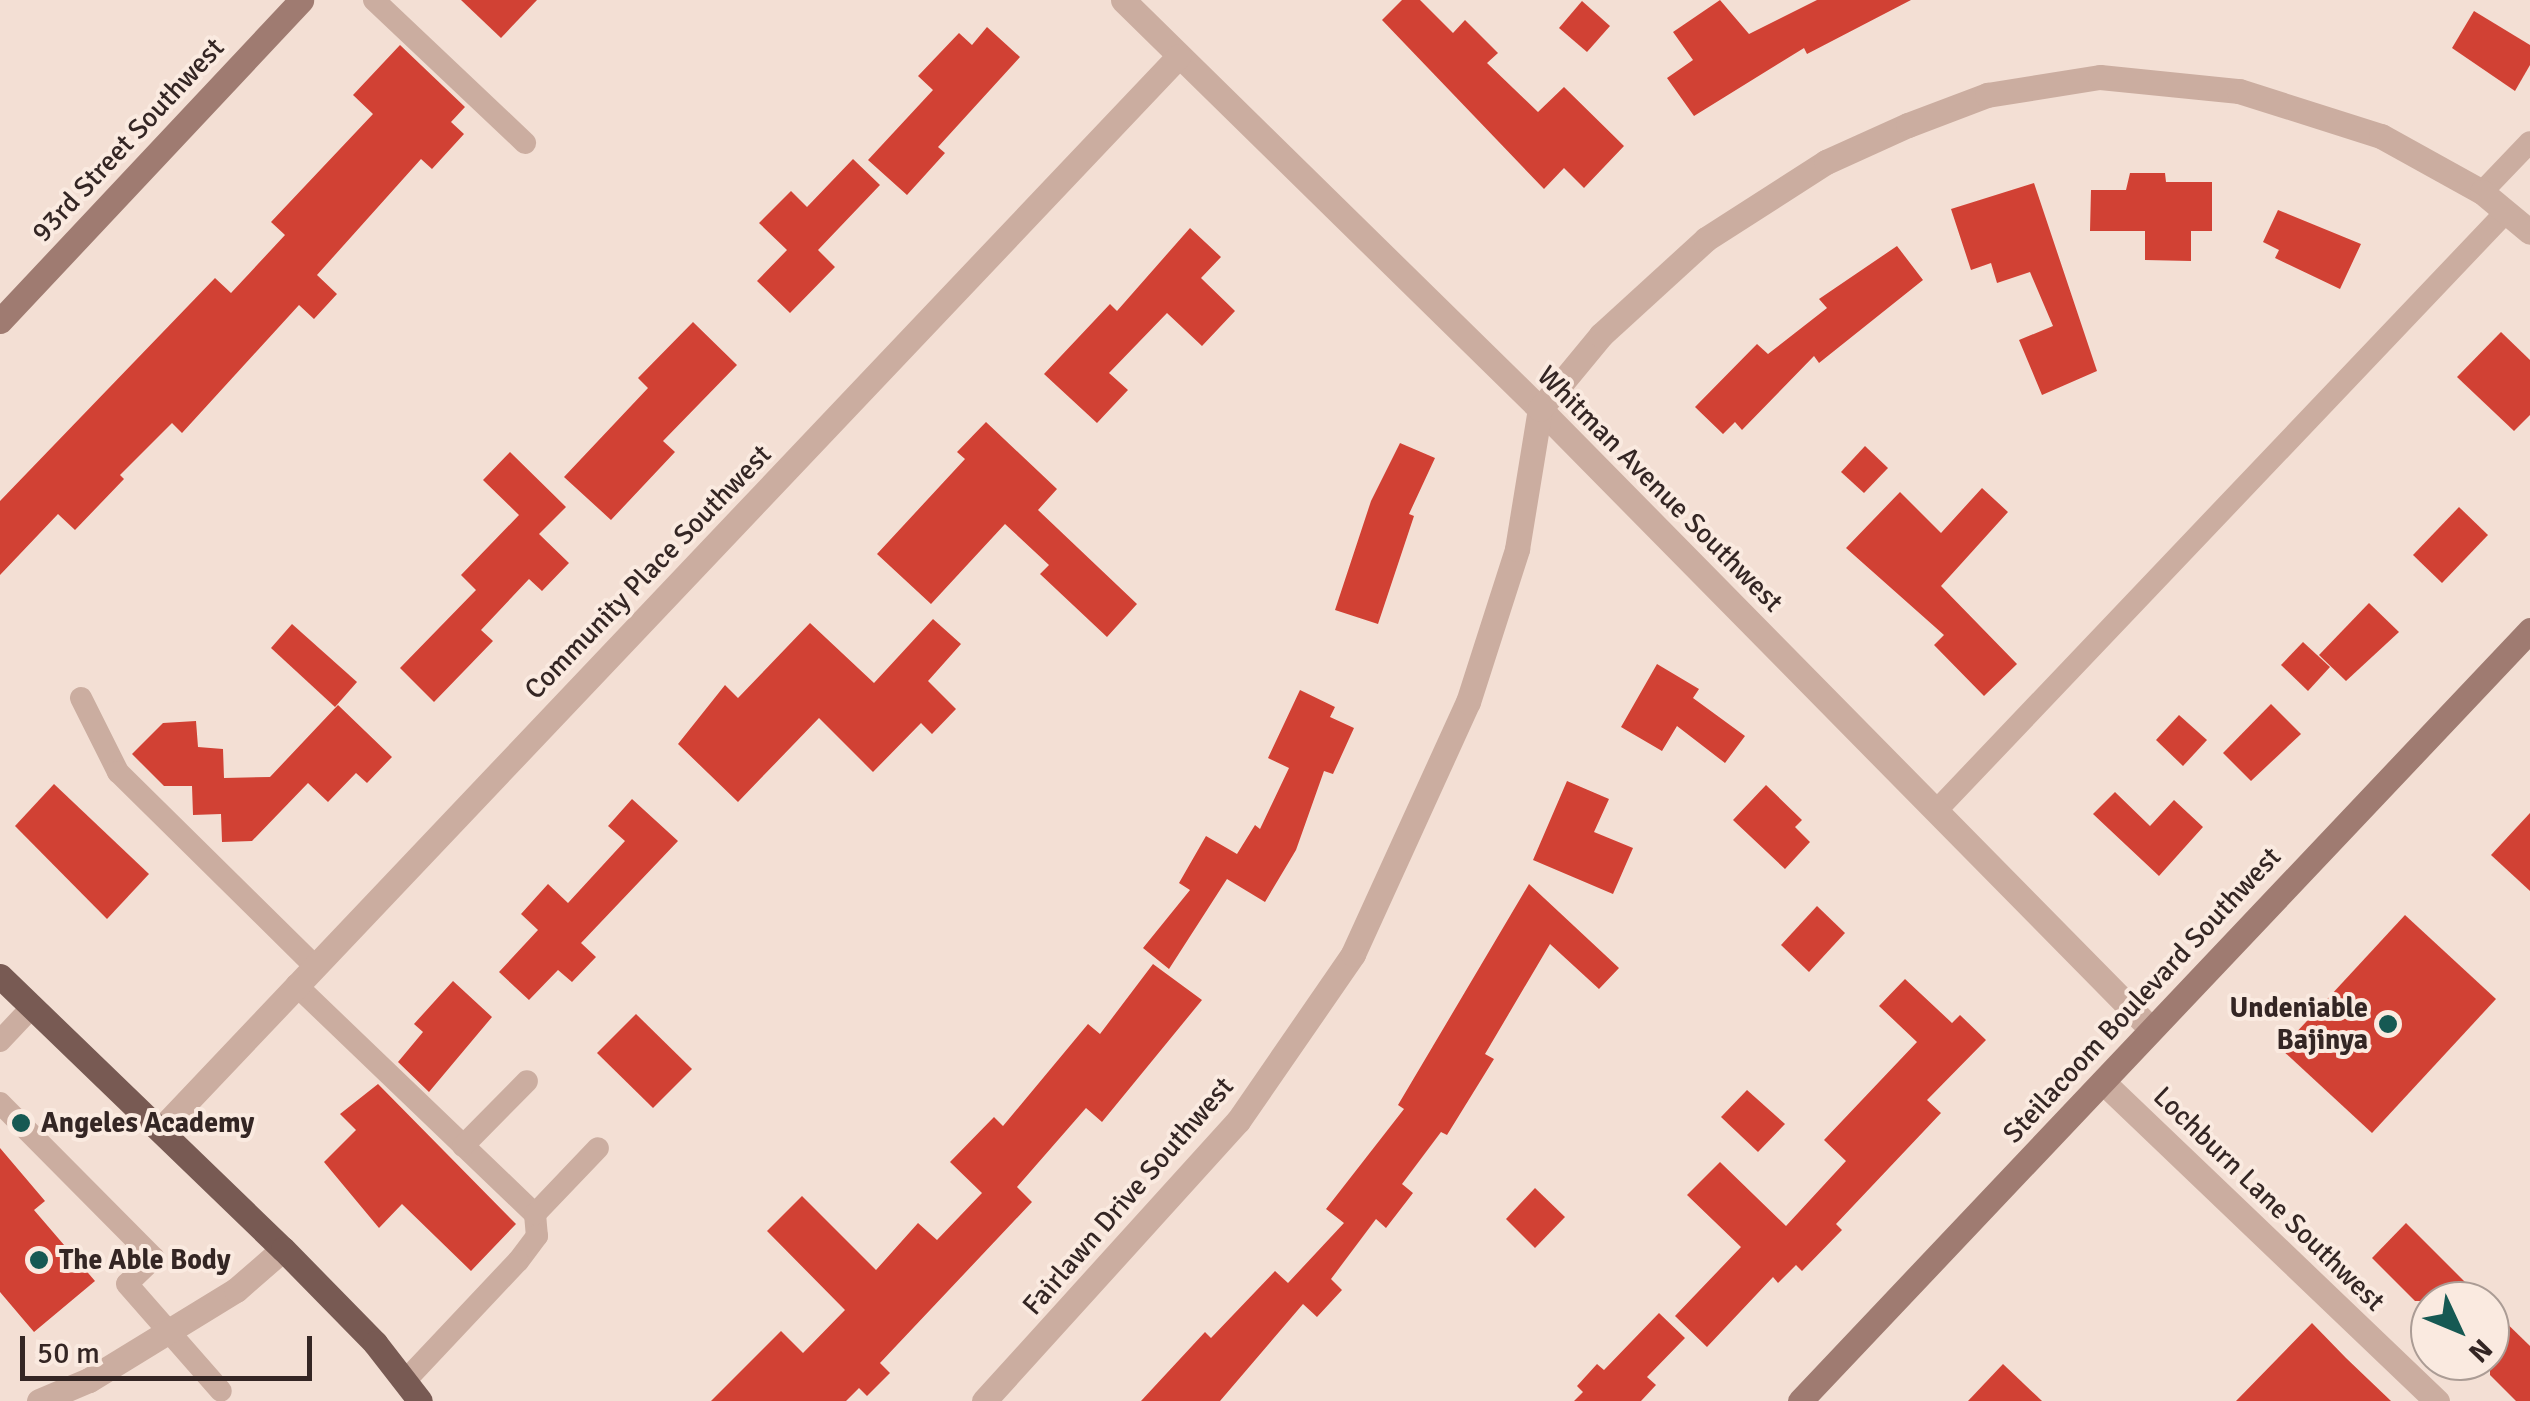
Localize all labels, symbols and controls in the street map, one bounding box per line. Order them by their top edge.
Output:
street label: 93rd Street Southwest [25,31,231,249]
street label: Whitman Avenue Southwest [1530,359,1790,619]
street label: Community Place Southwest [518,438,778,706]
street label: Steilacoom Boulevard Southwest [1996,840,2288,1150]
place label: Undeniable Bajinya [2229,991,2368,1057]
marker: Undeniable Bajinya [2377,1013,2399,1035]
street label: Fairlawn Drive Southwest [1015,1070,1241,1322]
street label: Lochburn Lane Southwest [2146,1080,2392,1318]
place label: Angeles Academy [41,1106,254,1140]
marker: Angeles Academy [10,1112,32,1134]
place label: The Able Body [59,1243,231,1277]
marker: The Able Body [28,1249,50,1271]
north arrow [2410,1281,2510,1381]
scale bar [25,1316,318,1378]
text: N [2461,1332,2499,1369]
text: 50 m [37,1335,100,1372]

